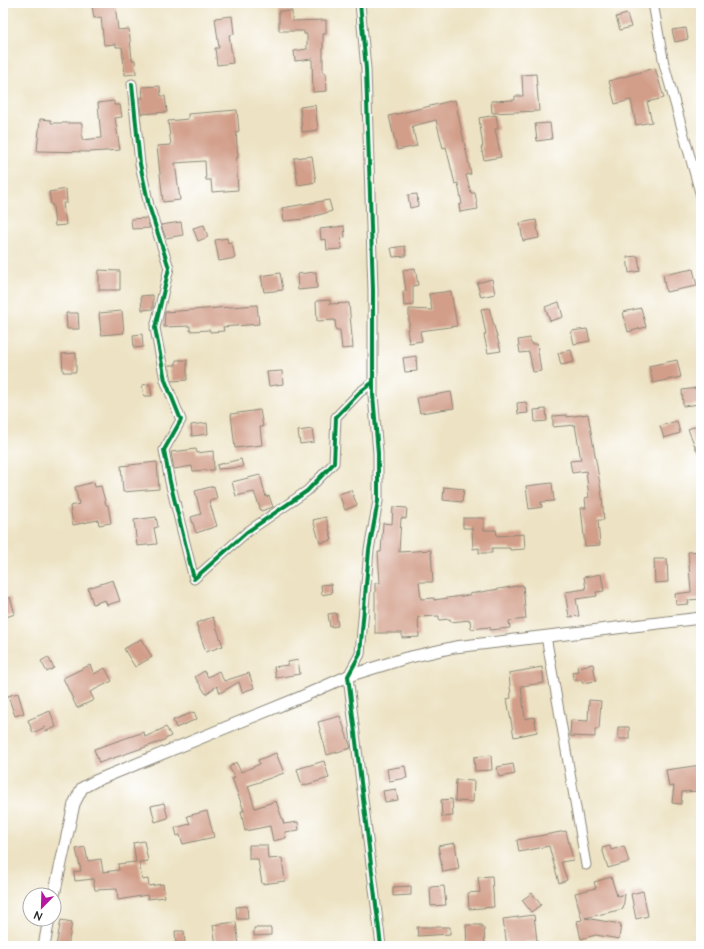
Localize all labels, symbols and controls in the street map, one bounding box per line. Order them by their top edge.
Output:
north arrow [22,887,62,927]
text: N [32,907,44,924]

